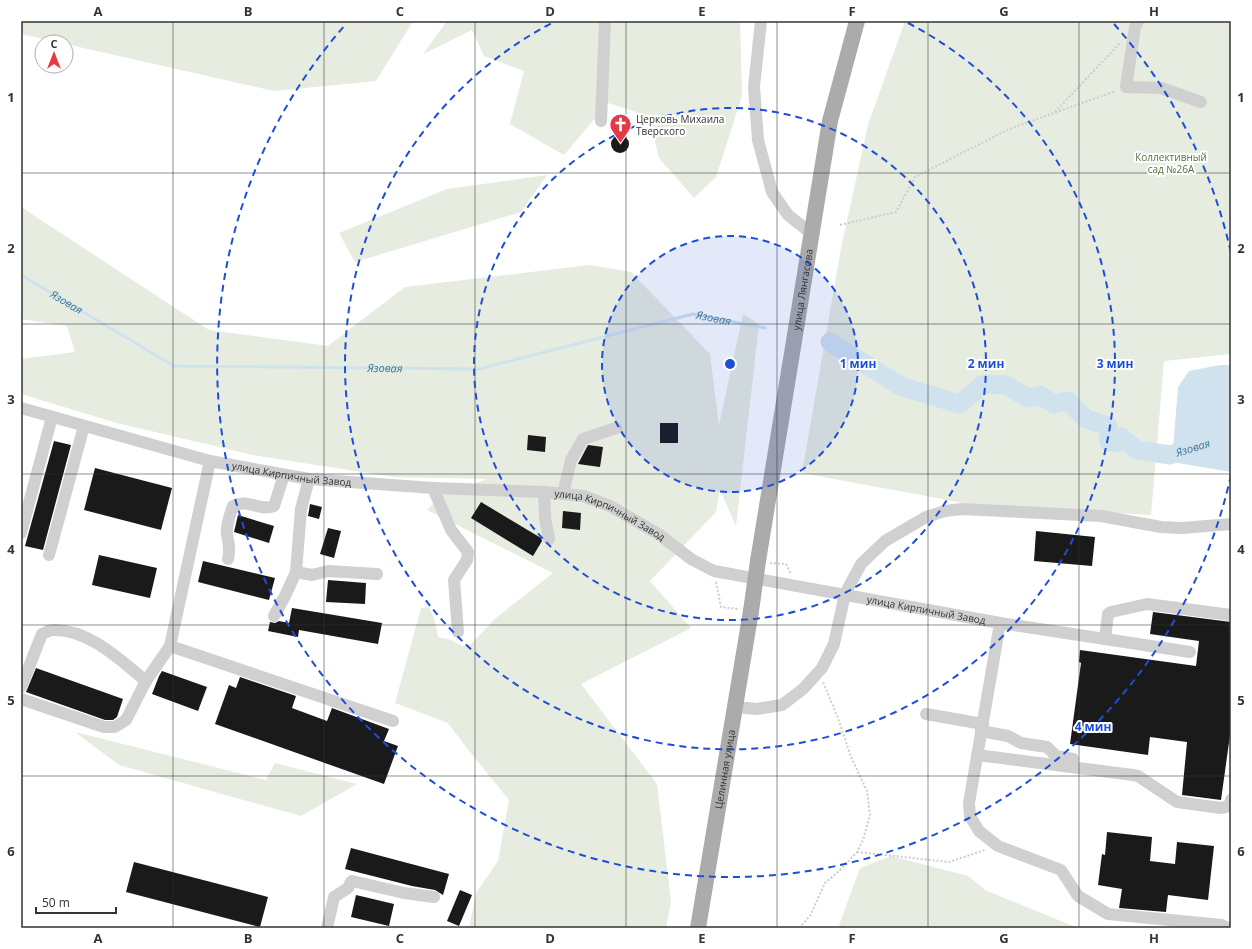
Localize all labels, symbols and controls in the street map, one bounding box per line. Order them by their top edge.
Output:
text: A [94,2,103,20]
text: B [244,2,253,20]
text: C [396,2,404,20]
text: D [545,2,555,20]
text: E [698,2,706,20]
text: F [848,2,856,20]
text: G [999,2,1009,20]
text: H [1149,2,1159,20]
north arrow [34,34,74,74]
text: С [50,36,58,51]
text: 1 [7,88,15,106]
text: 1 [1237,88,1245,106]
church icon: Церковь Михаила Тверского [607,112,633,145]
place label: Церковь Михаила Тверского [636,112,724,138]
park label: Коллективный сад №26А [1135,150,1207,176]
text: 2 [7,239,15,257]
text: 2 [1237,239,1245,257]
street label: улица Лянгасова [789,248,816,331]
water label: Язовая [47,286,86,317]
water label: Язовая [694,307,733,328]
text: 1 мин [840,355,876,372]
text: 2 мин [968,355,1004,372]
text: 3 мин [1097,355,1133,372]
centre of rings [723,357,737,371]
water label: Язовая [366,360,403,375]
text: 3 [7,390,15,408]
text: 3 [1237,390,1245,408]
water label: Язовая [1173,435,1212,460]
street label: улица Кирпичный Завод [231,458,352,489]
street label: улица Кирпичный Завод [554,486,669,544]
text: 4 [7,540,15,558]
text: 4 [1237,540,1245,558]
street label: улица Кирпичный Завод [866,592,987,627]
text: 5 [7,691,15,709]
text: 5 [1237,691,1245,709]
text: 4 мин [1075,718,1111,735]
street label: Целинная улица [711,728,738,810]
text: 6 [7,842,15,860]
text: 6 [1237,842,1245,860]
scale bar [36,889,116,915]
text: 50 m [42,894,70,911]
text: A [94,929,103,947]
text: B [244,929,253,947]
text: C [396,929,404,947]
text: D [545,929,555,947]
text: E [698,929,706,947]
text: F [848,929,856,947]
text: G [999,929,1009,947]
text: H [1149,929,1159,947]

